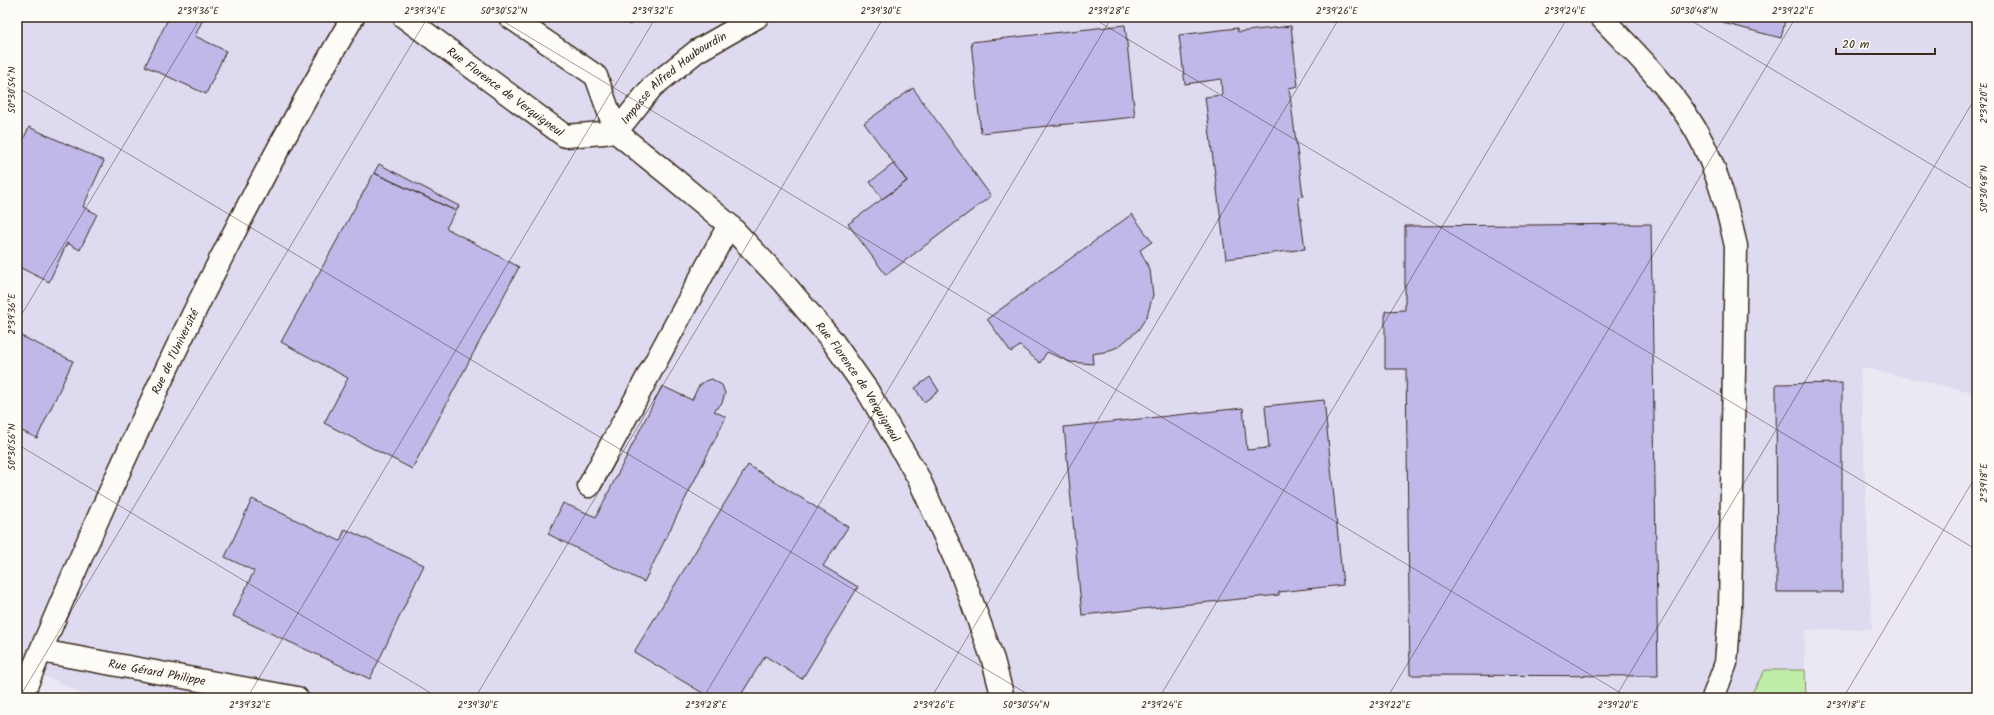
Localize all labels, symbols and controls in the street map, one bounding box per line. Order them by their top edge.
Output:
text: 2°39'36"E [177,3,220,19]
text: 2°39'34"E [404,3,447,19]
text: 50°30'52"N [480,3,528,19]
text: 2°39'32"E [632,3,675,19]
text: 2°39'30"E [860,3,903,19]
text: 2°39'28"E [1088,3,1131,19]
text: 2°39'26"E [1316,3,1359,19]
text: 2°39'24"E [1544,3,1587,19]
text: 50°30'48"N [1670,3,1718,19]
text: 2°39'22"E [1772,3,1815,19]
street label: Impasse Alfred Haubourdin [616,26,730,129]
scale bar [1836,30,1935,56]
text: 20 m [1842,35,1870,54]
street label: Rue Florence de Verquigneul [443,42,568,142]
text: 50°30'54"N [4,66,20,113]
text: 2°39'20"E [1976,81,1992,124]
text: 50°30'48"N [1976,165,1992,213]
text: 2°39'36"E [4,292,20,335]
street label: Rue de l'Université [146,305,204,398]
street label: Rue Florence de Verquigneul [811,318,905,446]
text: 50°30'56"N [4,423,20,470]
text: 2°39'18"E [1976,462,1992,503]
street label: Rue Gérard Philippe [107,654,208,691]
text: 2°39'32"E [229,697,272,713]
text: 2°39'30"E [457,697,500,713]
text: 2°39'28"E [685,697,728,713]
text: 2°39'26"E [913,697,956,713]
text: 50°30'54"N [1003,697,1050,713]
text: 2°39'24"E [1141,697,1184,713]
text: 2°39'22"E [1369,697,1412,713]
text: 2°39'20"E [1597,697,1640,713]
text: 2°39'18"E [1826,697,1867,713]

